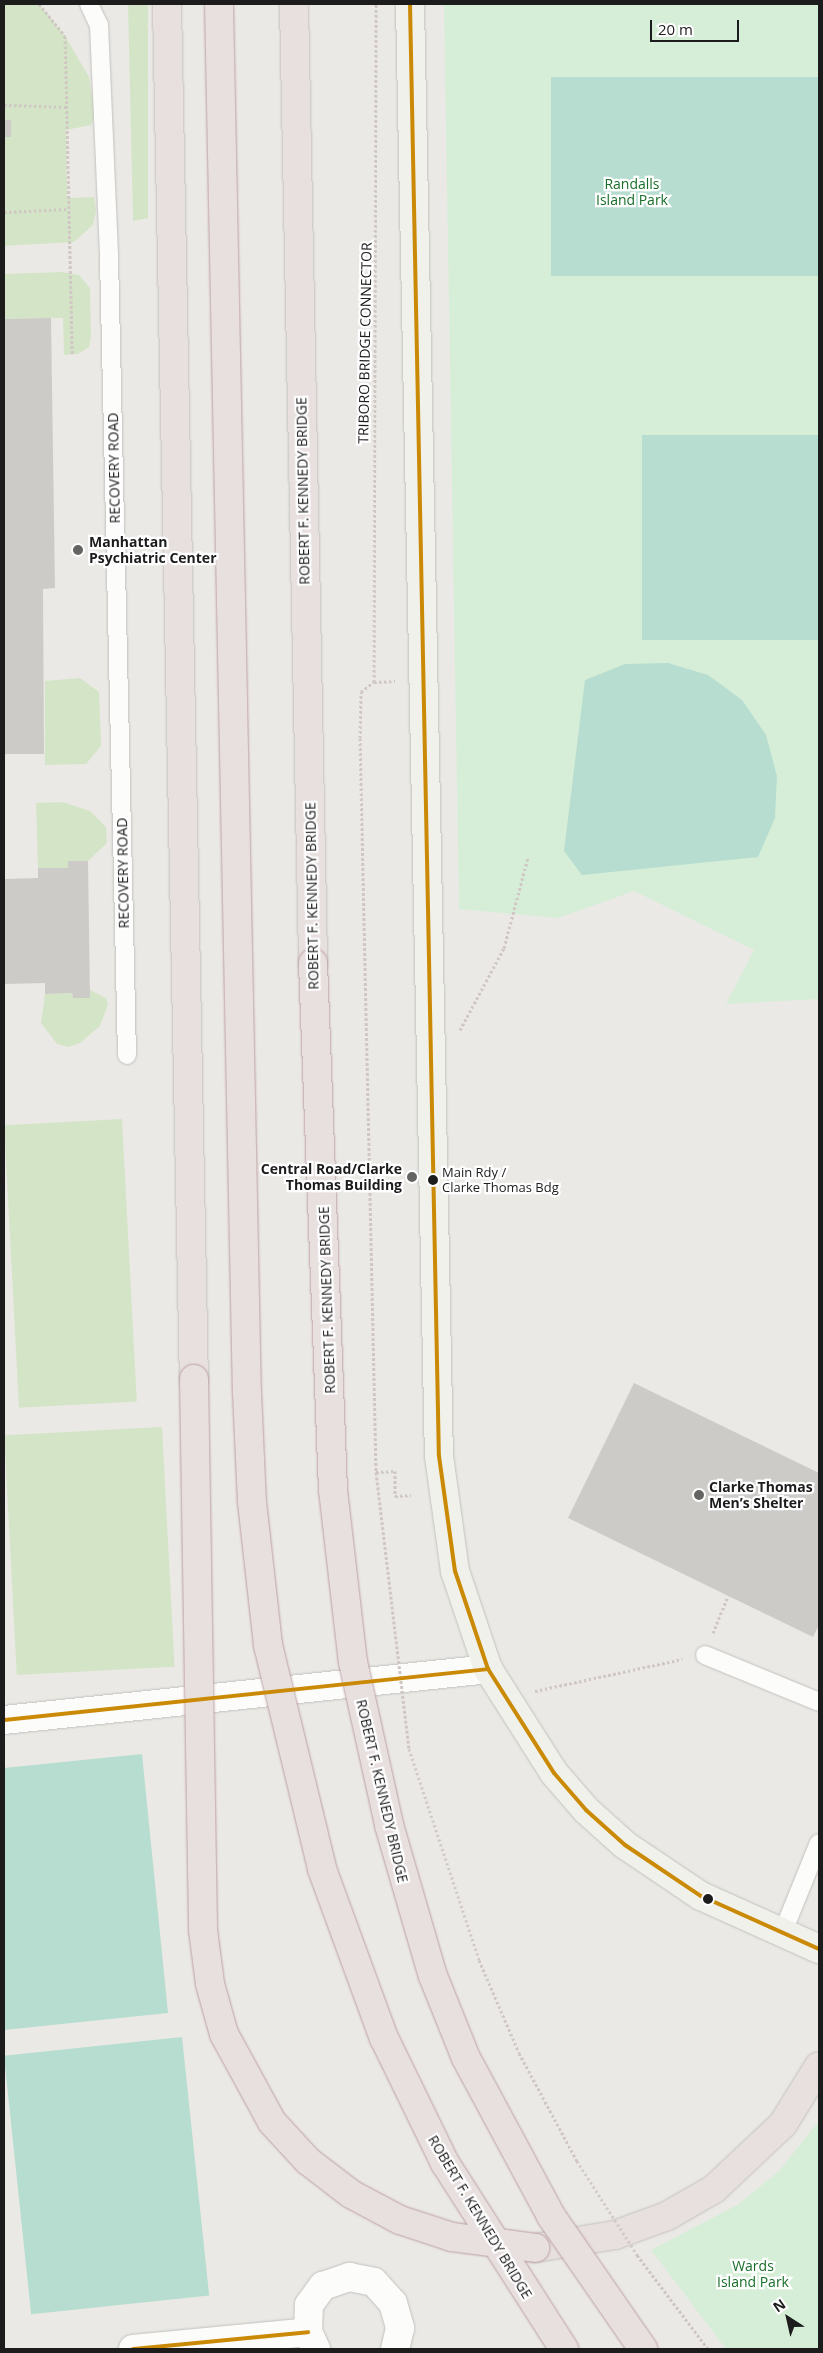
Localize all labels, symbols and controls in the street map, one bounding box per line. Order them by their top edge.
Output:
scale bar [653,10,742,42]
text: 20 m [658,19,693,39]
park label: Randalls Island Park [596,176,668,208]
street label: TRIBORO BRIDGE CONNECTOR [355,242,375,444]
street label: ROBERT F. KENNEDY BRIDGE [293,397,313,585]
street label: RECOVERY ROAD [105,412,123,524]
place label: Manhattan Psychiatric Center [89,534,216,566]
marker: Manhattan Psychiatric Center [71,543,85,557]
street label: ROBERT F. KENNEDY BRIDGE [302,802,322,990]
street label: RECOVERY ROAD [114,817,132,929]
place label: Central Road/Clarke Thomas Building [261,1161,402,1194]
place label: Main Rdy / Clarke Thomas Bdg [442,1165,559,1196]
marker: Central Road/Clarke Thomas Building [406,1171,418,1183]
marker: Main Rdy / Clarke Thomas Bdg [428,1175,438,1185]
street label: ROBERT F. KENNEDY BRIDGE [315,1206,339,1394]
place label: Clarke Thomas Men’s Shelter [709,1479,813,1511]
marker: Clarke Thomas Men’s Shelter [693,1489,705,1501]
street label: ROBERT F. KENNEDY BRIDGE [353,1698,411,1884]
unlabelled marker [703,1894,713,1904]
street label: ROBERT F. KENNEDY BRIDGE [425,2132,535,2302]
park label: Wards Island Park [717,2258,789,2290]
north arrow [763,2293,813,2343]
text: N [769,2294,789,2316]

